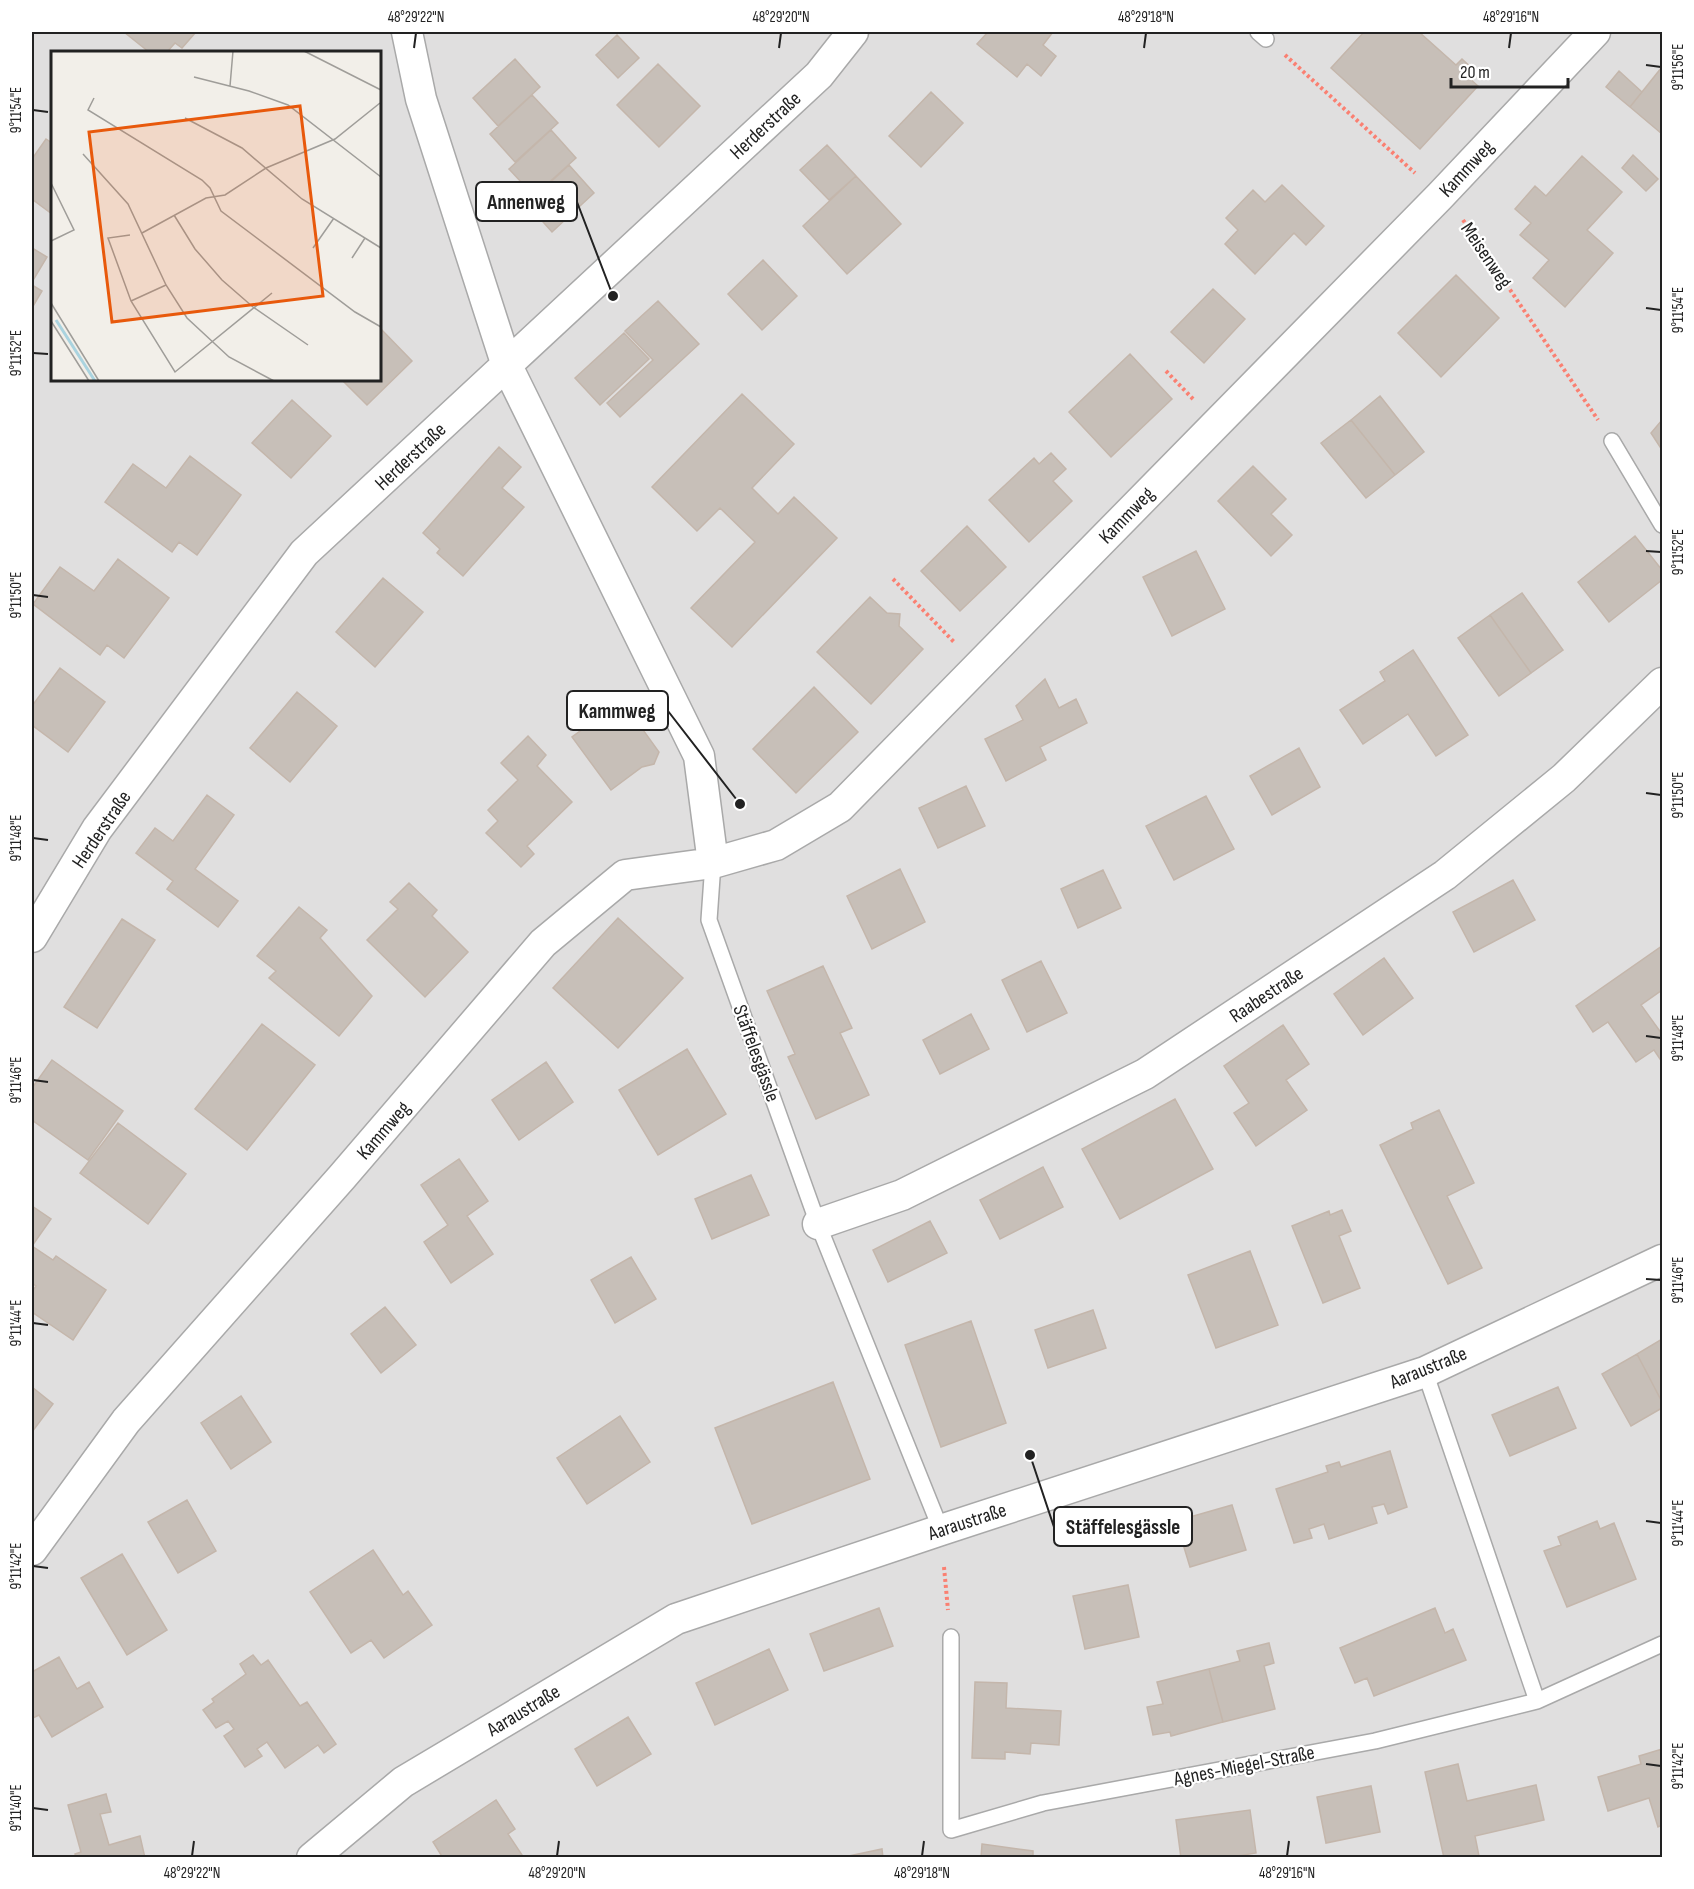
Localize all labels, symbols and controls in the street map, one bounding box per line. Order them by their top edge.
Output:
text: 48°29'22"N [388,8,444,27]
text: 48°29'20"N [752,8,810,27]
text: 48°29'18"N [1118,8,1174,27]
text: 48°29'16"N [1483,8,1539,27]
text: 9°11'56"E [1669,44,1688,90]
inset map [51,51,381,381]
scale bar [1451,51,1568,89]
text: 20 m [1460,62,1490,83]
text: 9°11'54"E [7,87,26,133]
street label: Herderstraße [725,87,806,165]
street label: Kammweg [1434,135,1499,202]
callout: Annenweg [476,182,577,221]
text: Annenweg [486,190,565,215]
street label: Meisenweg [1455,218,1517,293]
text: 9°11'54"E [1669,287,1688,333]
text: 9°11'52"E [7,330,26,376]
street label: Herderstraße [370,418,451,496]
street label: Kammweg [1094,482,1159,549]
text: 9°11'52"E [1669,529,1688,575]
text: 9°11'50"E [7,572,26,618]
callout: Kammweg [567,691,668,730]
text: Kammweg [579,699,656,724]
text: 9°11'50"E [1669,772,1688,818]
street label: Herderstraße [67,786,136,873]
text: 9°11'48"E [7,815,26,862]
street label: Raabestraße [1225,962,1308,1028]
street label: Stäffelesgässle [727,1002,785,1105]
text: 9°11'48"E [1669,1015,1688,1062]
text: 9°11'46"E [7,1056,26,1104]
street label: Kammweg [352,1097,416,1165]
text: 9°11'46"E [1669,1256,1688,1304]
text: 9°11'44"E [7,1300,26,1346]
street label: Aaraustraße [1385,1342,1470,1395]
street label: Aaraustraße [924,1498,1009,1546]
text: 9°11'44"E [1669,1500,1688,1546]
callout: Stäffelesgässle [1054,1507,1192,1546]
text: Stäffelesgässle [1066,1515,1180,1540]
text: 9°11'42"E [7,1543,26,1589]
street label: Aaraustraße [482,1680,564,1742]
street label: Agnes-Miegel-Straße [1171,1741,1317,1792]
text: 9°11'42"E [1669,1743,1688,1789]
text: 9°11'40"E [7,1784,26,1832]
text: 48°29'22"N [164,1864,220,1883]
text: 48°29'20"N [528,1864,586,1883]
text: 48°29'18"N [894,1864,950,1883]
text: 48°29'16"N [1259,1864,1315,1883]

